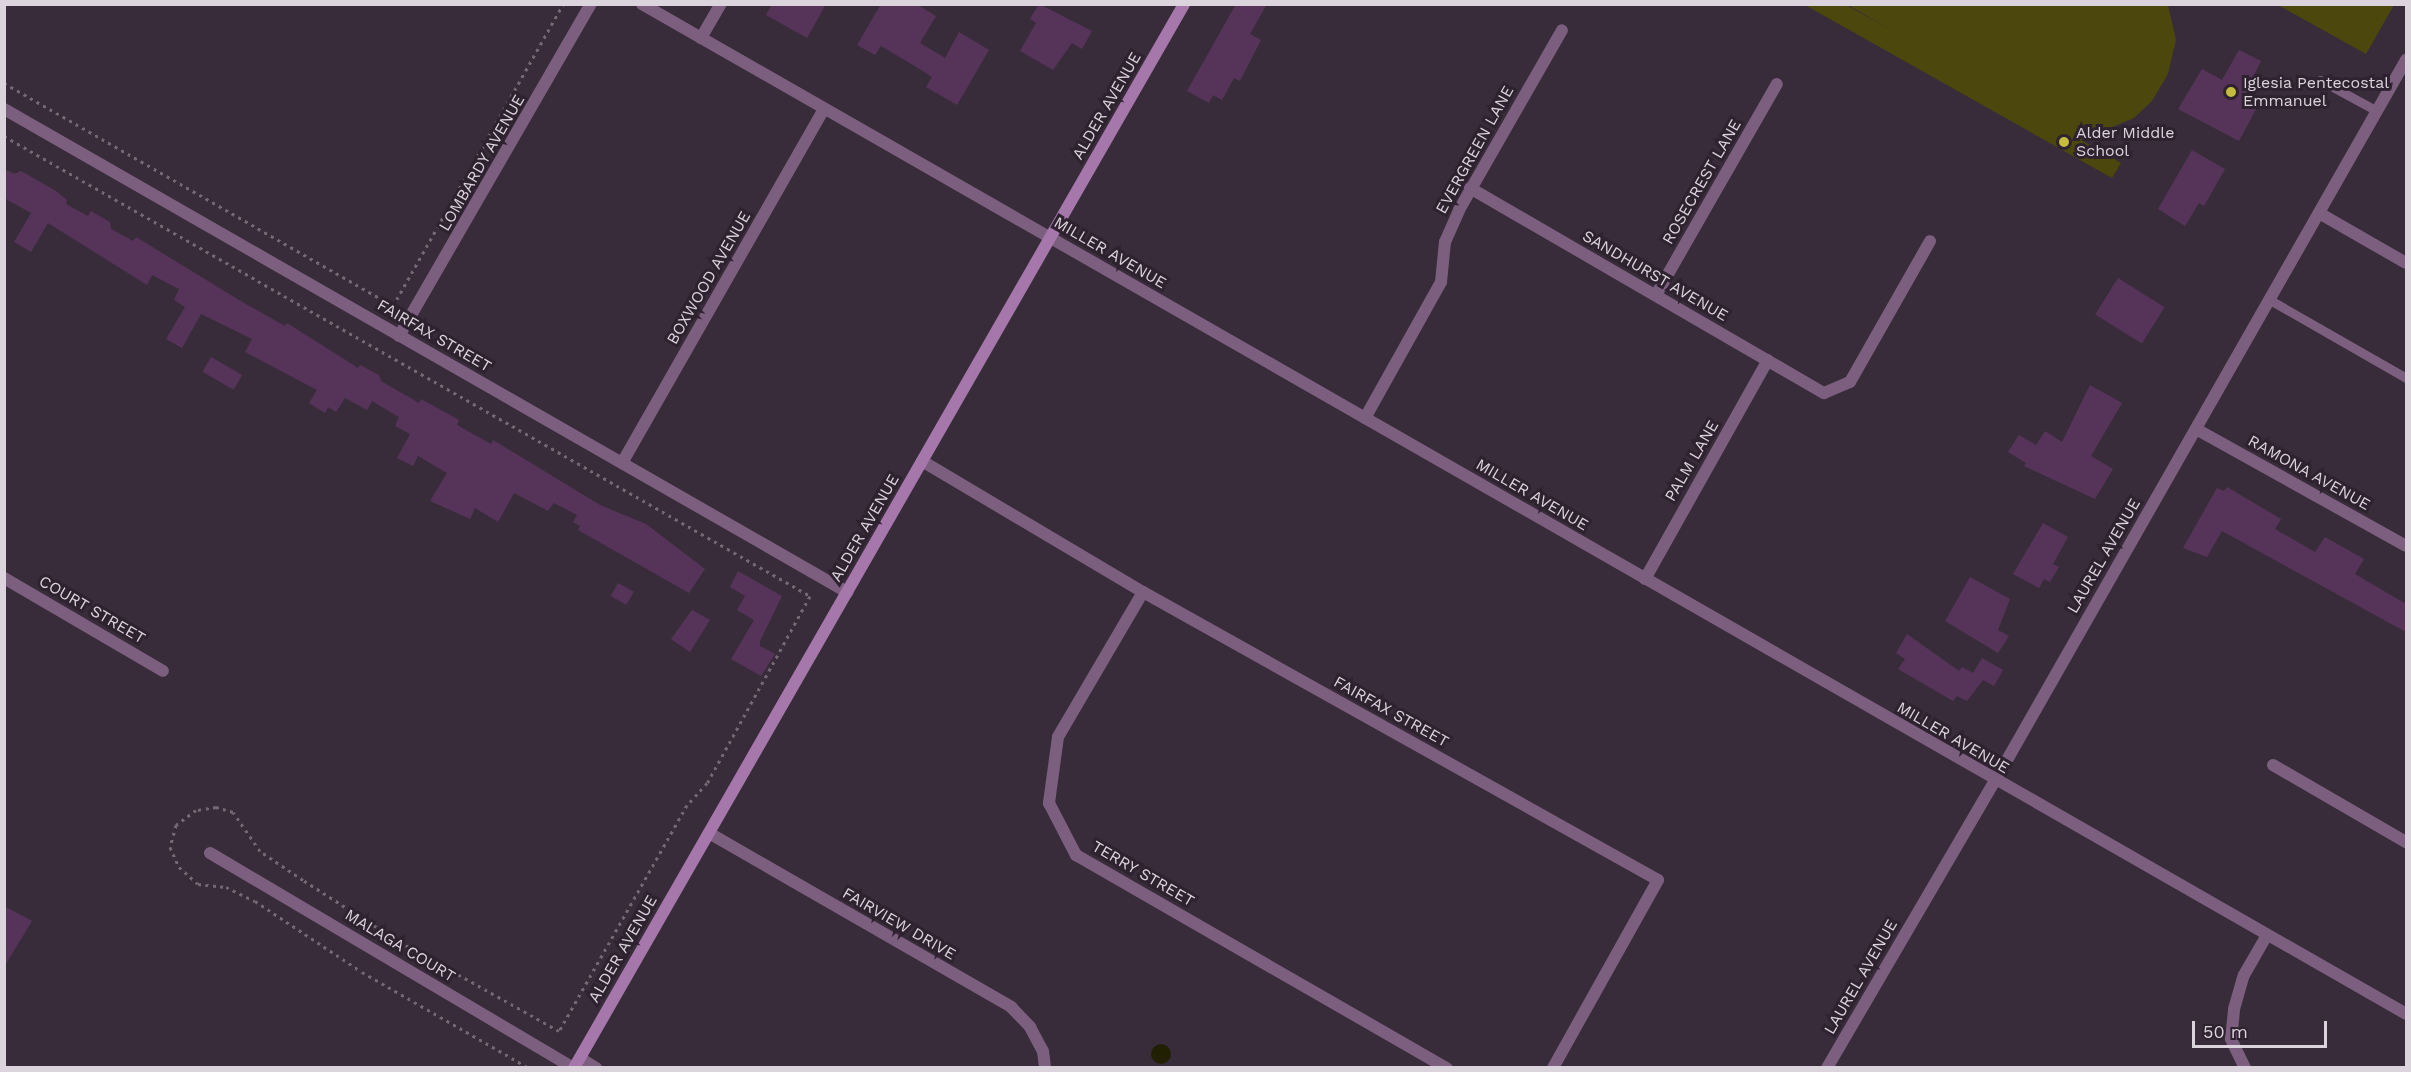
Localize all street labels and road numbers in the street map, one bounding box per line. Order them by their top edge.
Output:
street label: ALDER AVENUE [1068,49,1146,163]
street label: EVERGREEN LANE [1432,83,1518,217]
street label: LOMBARDY AVENUE [435,91,529,235]
street label: ROSECREST LANE [1658,116,1746,248]
street label: BOXWOOD AVENUE [663,208,755,348]
street label: MILLER AVENUE [1050,213,1170,293]
street label: SANDHURST AVENUE [1578,226,1732,326]
street label: FAIRFAX STREET [373,296,495,376]
street label: PALM LANE [1661,417,1723,505]
street label: RAMONA AVENUE [2244,431,2374,515]
street label: MILLER AVENUE [1472,455,1592,535]
street label: ALDER AVENUE [826,471,904,585]
street label: LAUREL AVENUE [2063,495,2145,617]
street label: COURT STREET [35,572,149,648]
street label: FAIRFAX STREET [1330,672,1452,752]
street label: MILLER AVENUE [1893,698,2013,778]
street label: TERRY STREET [1088,837,1198,911]
street label: FAIRVIEW DRIVE [839,884,959,964]
street label: ALDER AVENUE [584,892,662,1006]
street label: MALAGA COURT [341,905,459,987]
street label: LAUREL AVENUE [1820,916,1902,1038]

